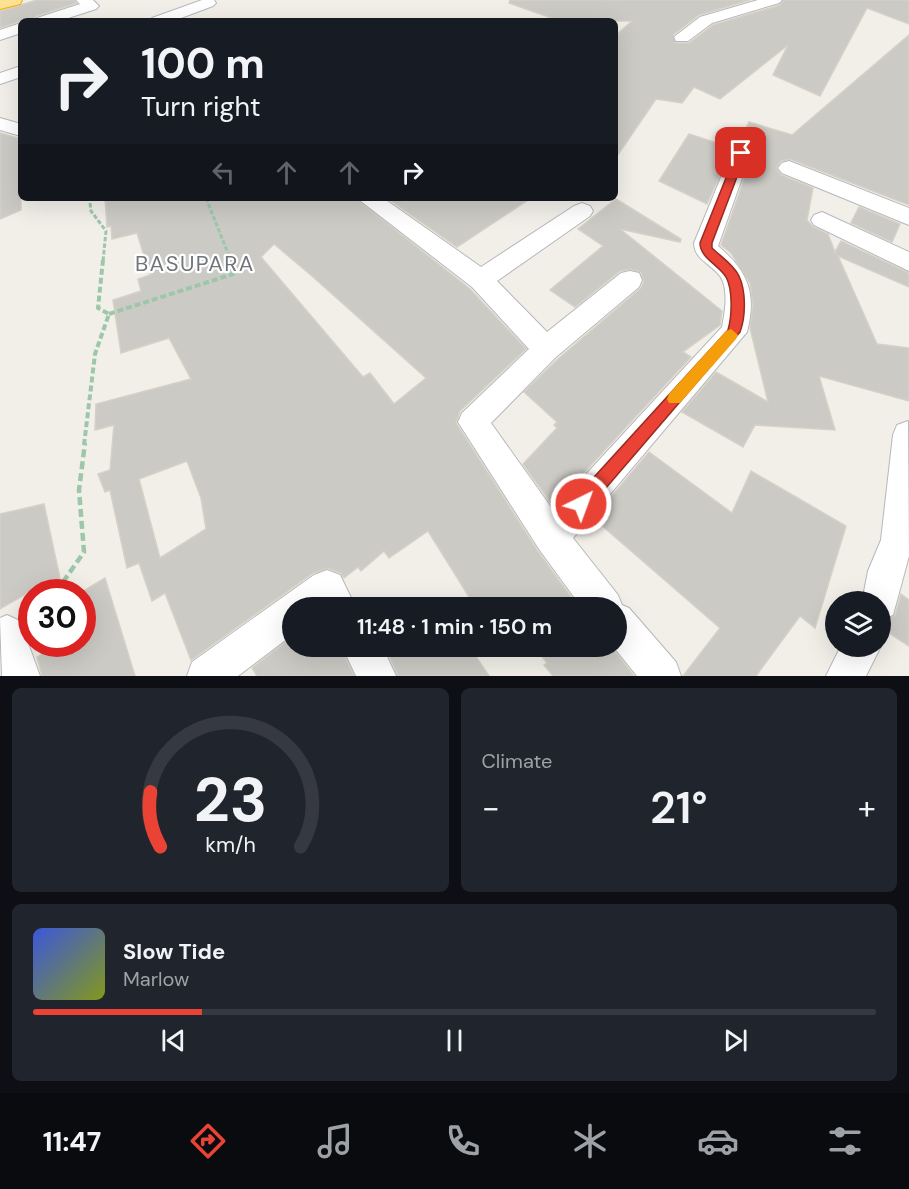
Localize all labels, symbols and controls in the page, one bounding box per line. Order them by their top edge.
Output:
text: 100 m [141,36,265,91]
icon: right [42,42,120,120]
text: Turn right [141,89,261,124]
pin [715,127,766,178]
icon: arrive [724,136,757,169]
icon: left [207,156,240,189]
icon: ahead [270,156,303,189]
icon: ahead [333,156,366,189]
icon: right [396,156,429,189]
district label: BASUPARA [135,249,255,278]
position arrow [549,472,613,536]
speed limit sign: 30 [18,579,96,657]
map controls [825,591,891,657]
button: layers [825,591,891,657]
text: 11:48 · 1 min · 150 m [357,612,552,641]
text: Climate [482,748,552,774]
text: 23 [193,759,267,840]
text: 21° [650,778,708,837]
text: − [482,786,500,829]
text: + [858,786,876,829]
text: km/h [205,831,256,859]
text: Slow Tide [123,937,225,966]
text: Marlow [123,966,189,992]
icon: previous [157,1024,190,1057]
icon: pause [438,1024,471,1057]
icon: next [719,1024,752,1057]
icon: directions [187,1120,229,1162]
icon: music [314,1120,356,1162]
icon: phone [442,1120,484,1162]
icon: climate [569,1120,611,1162]
icon: car [697,1120,739,1162]
icon: filters [824,1120,866,1162]
text: 11:47 [43,1124,101,1159]

